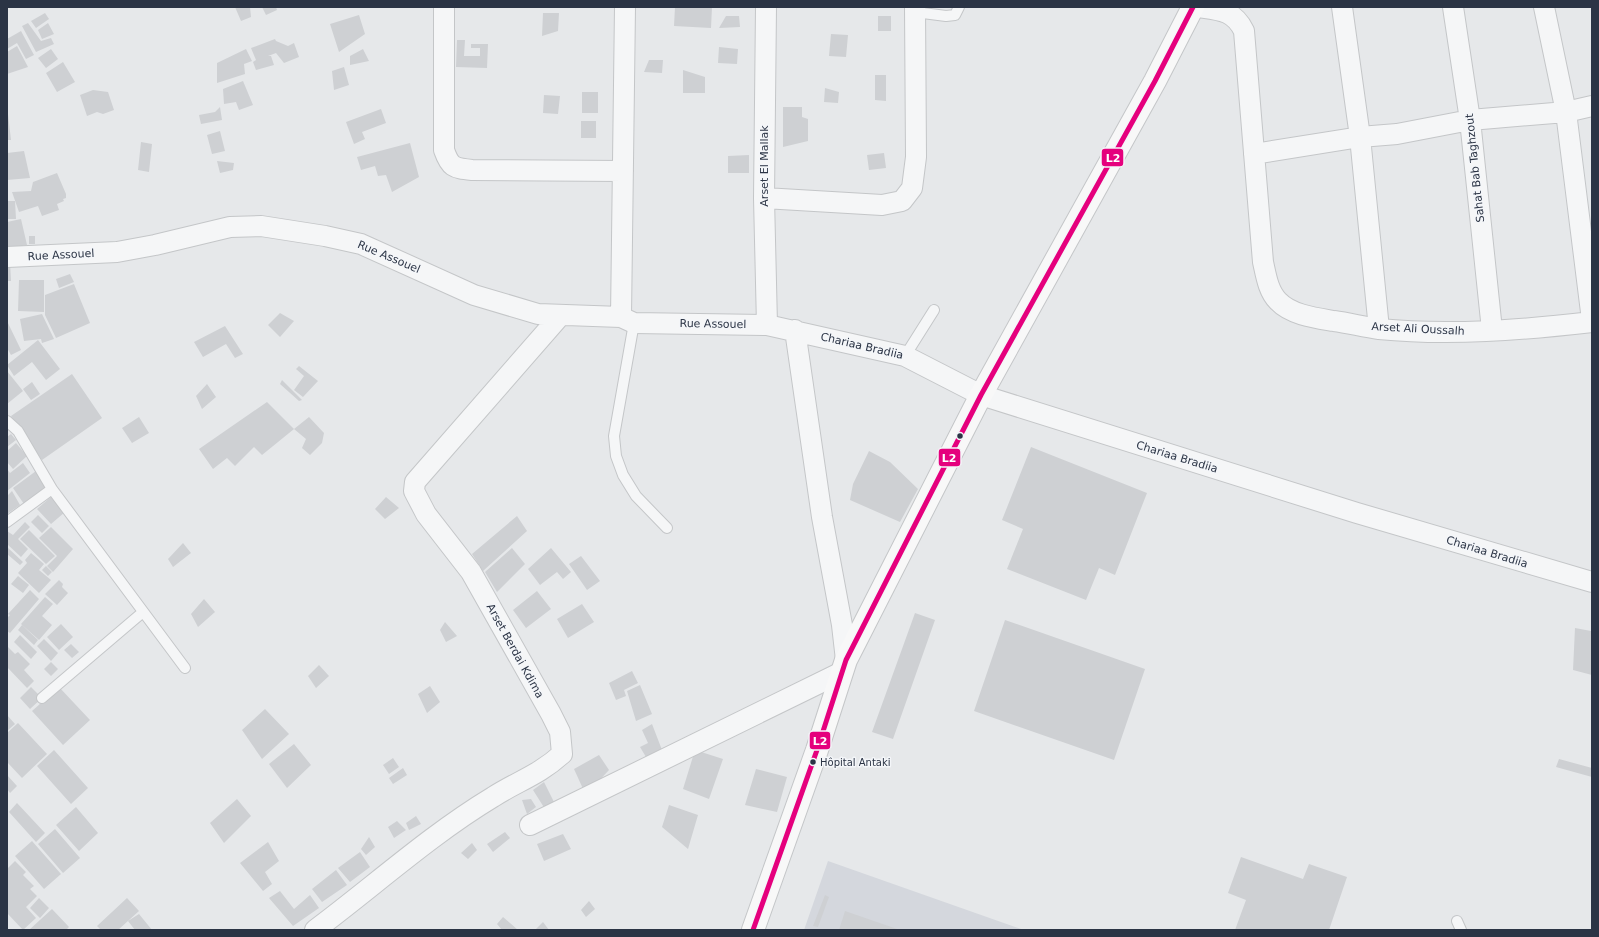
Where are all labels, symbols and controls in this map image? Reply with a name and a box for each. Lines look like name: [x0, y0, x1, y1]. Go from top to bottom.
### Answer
street label: Sahat Bab Taghzout: [1463, 112, 1487, 223]
street label: Arset El Mallak: [758, 125, 771, 207]
line badge: L2: [1101, 148, 1124, 167]
text: L2: [1106, 152, 1120, 165]
street label: Rue Assouel: [356, 238, 422, 276]
street label: Rue Assouel: [27, 247, 95, 263]
street label: Rue Assouel: [679, 317, 747, 331]
street label: Arset Ali Oussalh: [1371, 320, 1465, 338]
street label: Chariaa Bradiia: [819, 330, 905, 362]
unlabelled marker: [955, 431, 965, 441]
street label: Chariaa Bradiia: [1135, 438, 1219, 476]
line badge: L2: [938, 448, 961, 467]
text: L2: [942, 452, 956, 465]
street label: Chariaa Bradiia: [1445, 533, 1529, 571]
street label: Arset Berdai Kdima: [484, 602, 546, 700]
line badge: L2: [809, 731, 831, 750]
text: L2: [813, 735, 827, 748]
marker: Hôpital Antaki: [808, 757, 818, 767]
place label: Hôpital Antaki: [820, 757, 891, 768]

